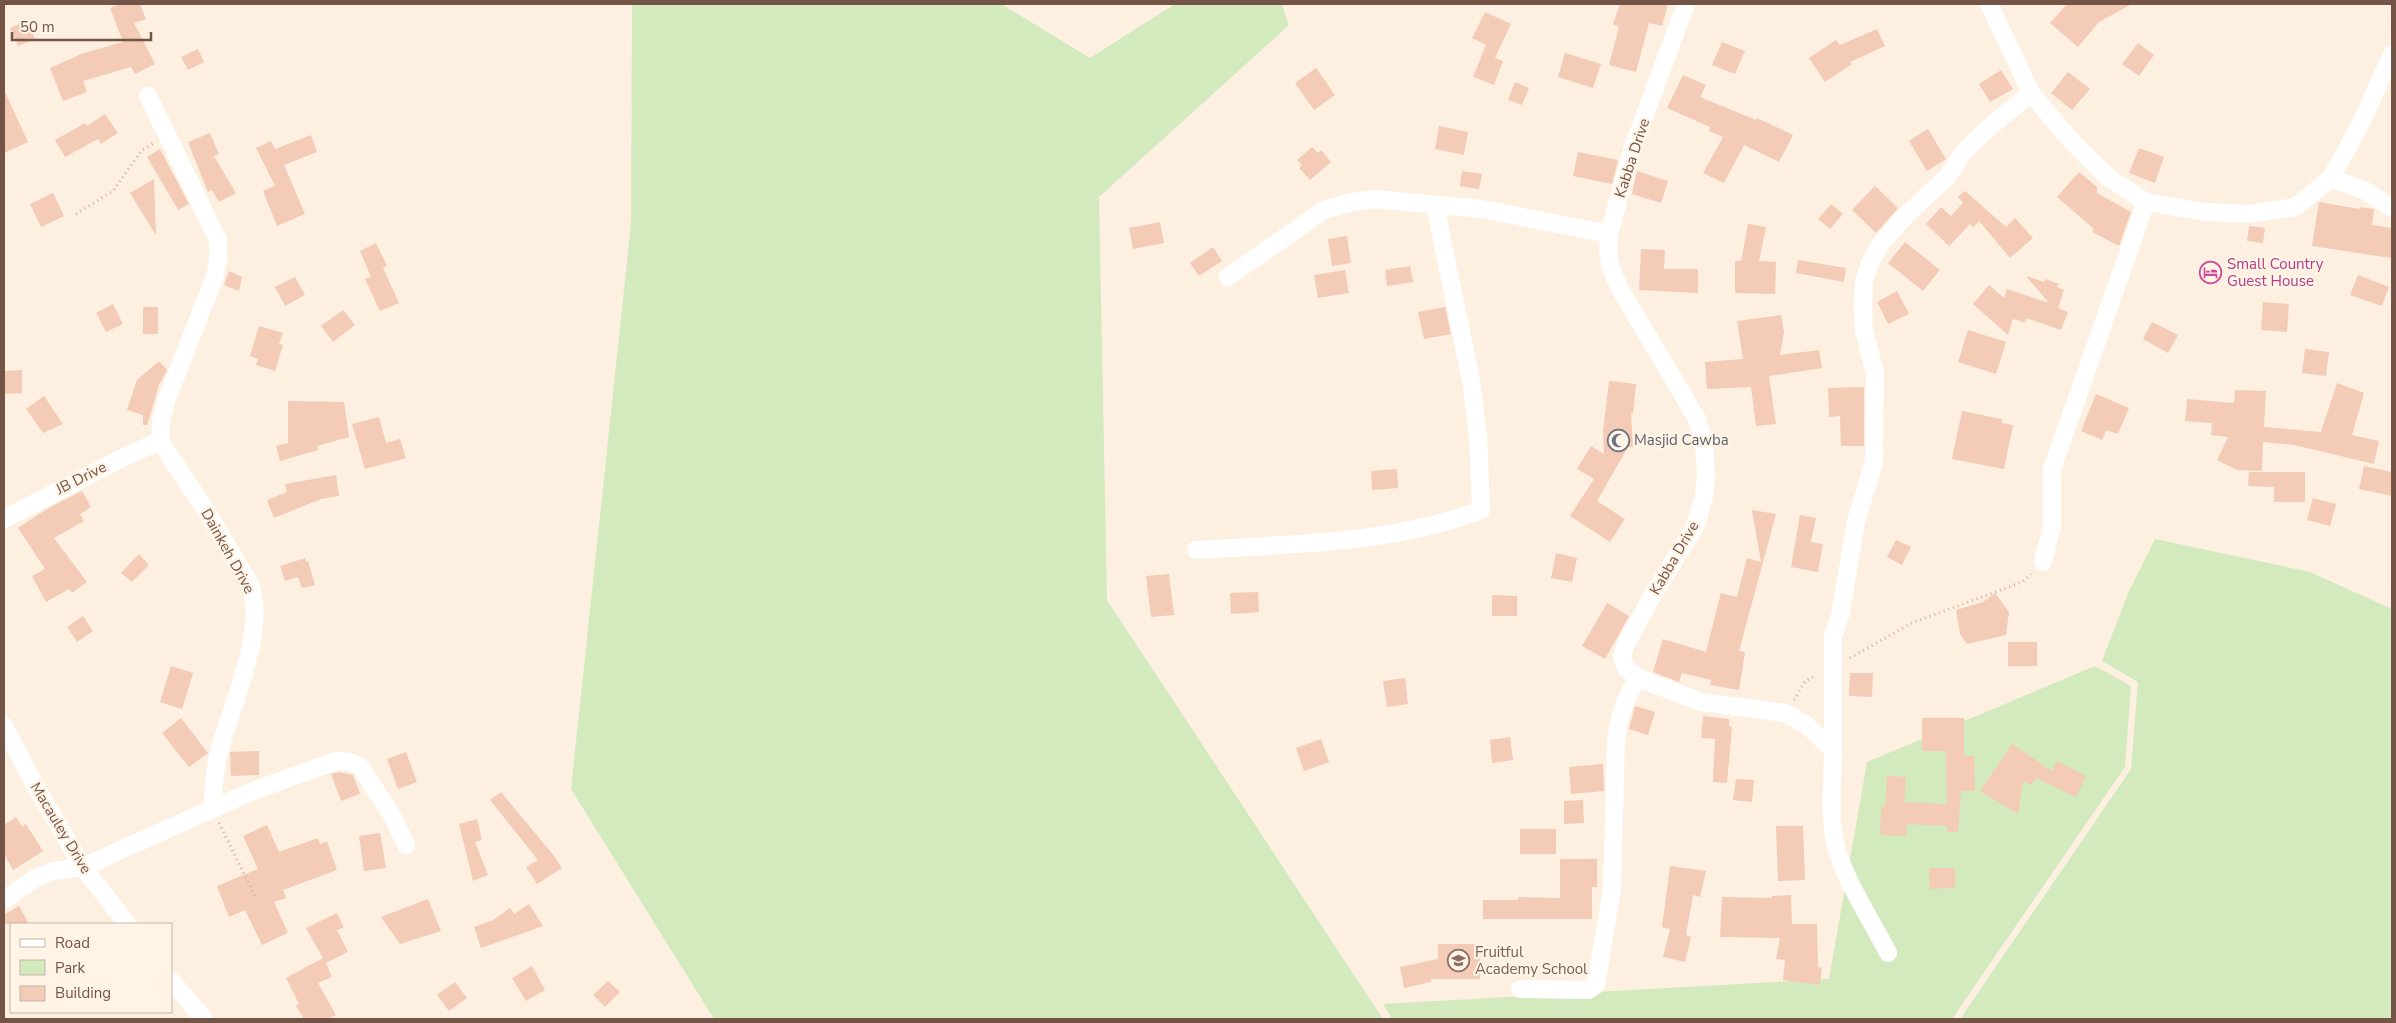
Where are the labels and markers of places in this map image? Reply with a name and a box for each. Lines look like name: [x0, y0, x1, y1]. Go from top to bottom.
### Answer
place label: Small Country Guest House: [2227, 254, 2324, 291]
hotel icon: Small Country Guest House: [2199, 261, 2223, 285]
mosque icon: Masjid Cawba: [1606, 428, 1630, 452]
place label: Masjid Cawba: [1634, 430, 1729, 450]
place label: Fruitful Academy School: [1475, 942, 1588, 979]
school or university icon: Fruitful Academy School: [1447, 949, 1471, 973]

